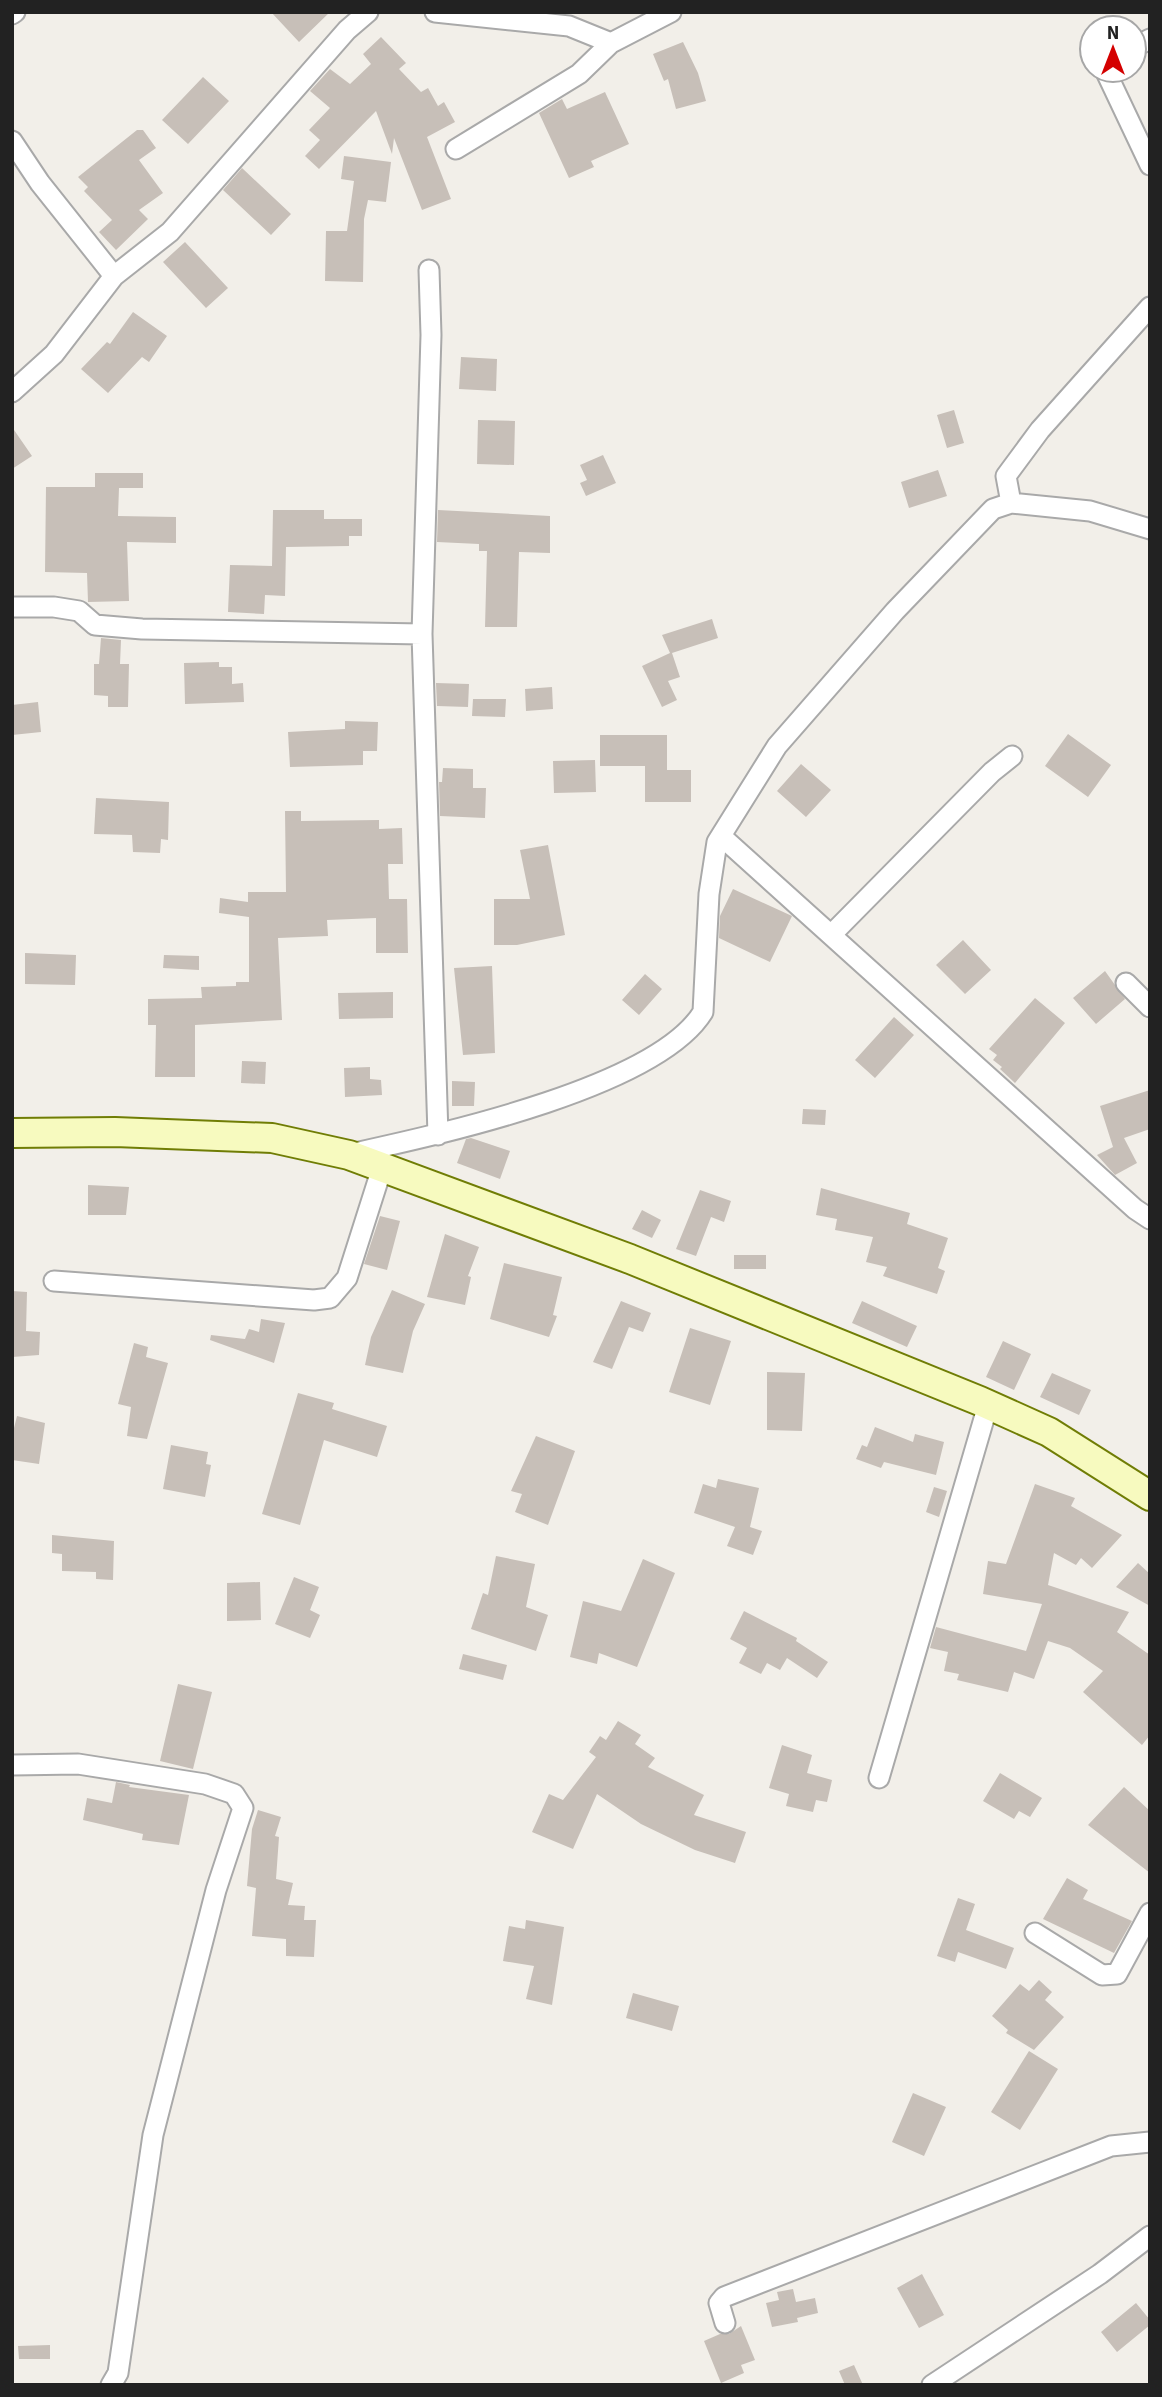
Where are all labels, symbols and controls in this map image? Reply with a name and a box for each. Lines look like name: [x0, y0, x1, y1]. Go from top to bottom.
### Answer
north arrow: [1078, 14, 1148, 84]
text: N: [1107, 20, 1119, 47]

